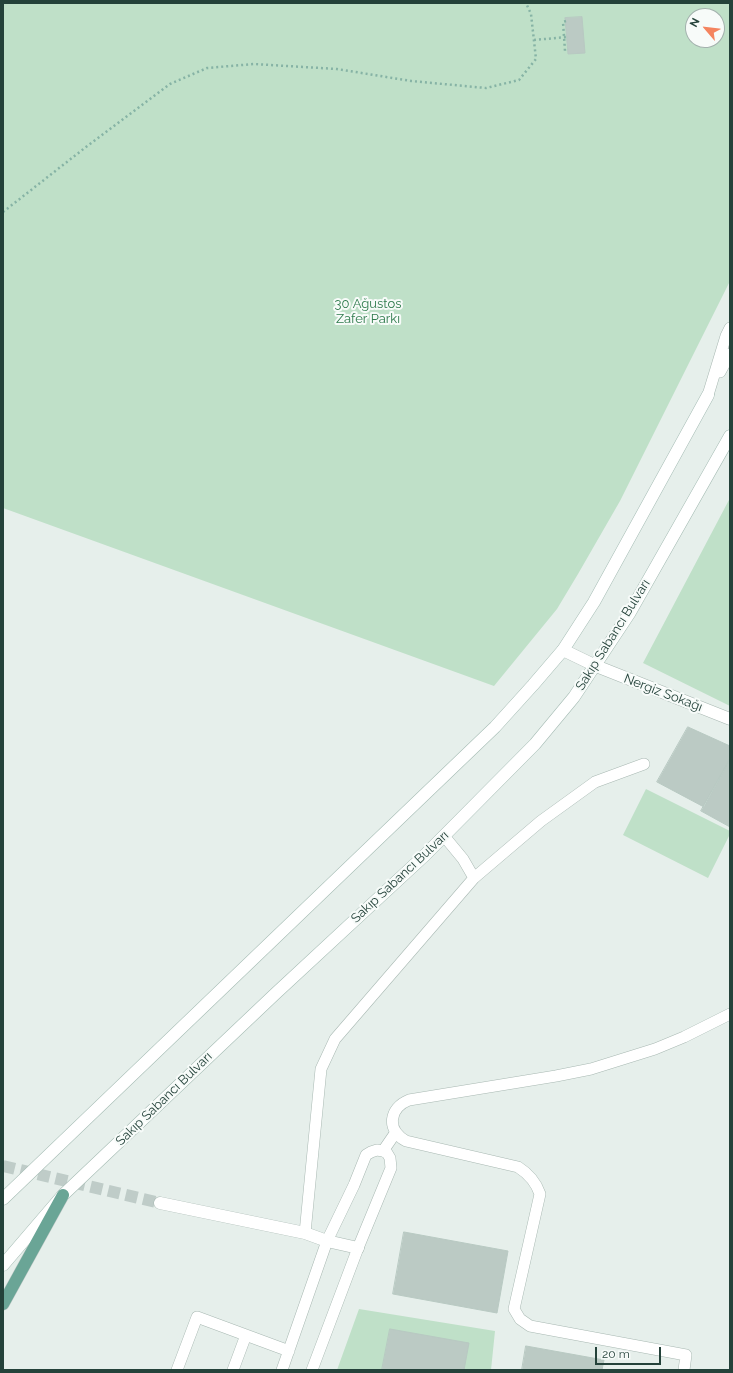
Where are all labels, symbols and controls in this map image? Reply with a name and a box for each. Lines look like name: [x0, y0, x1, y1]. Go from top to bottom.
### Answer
north arrow: [685, 8, 725, 48]
text: N: [687, 16, 703, 29]
park label: 30 Ağustos Zafer Parkı: [334, 296, 402, 327]
street label: Sakıp Sabancı Bulvarı: [572, 577, 654, 693]
street label: Nergiz Sokağı: [621, 671, 705, 715]
street label: Sakıp Sabancı Bulvarı: [348, 828, 452, 926]
street label: Sakıp Sabancı Bulvarı: [113, 1049, 215, 1149]
scale bar: [597, 1339, 663, 1365]
text: 20 m: [602, 1347, 630, 1361]

